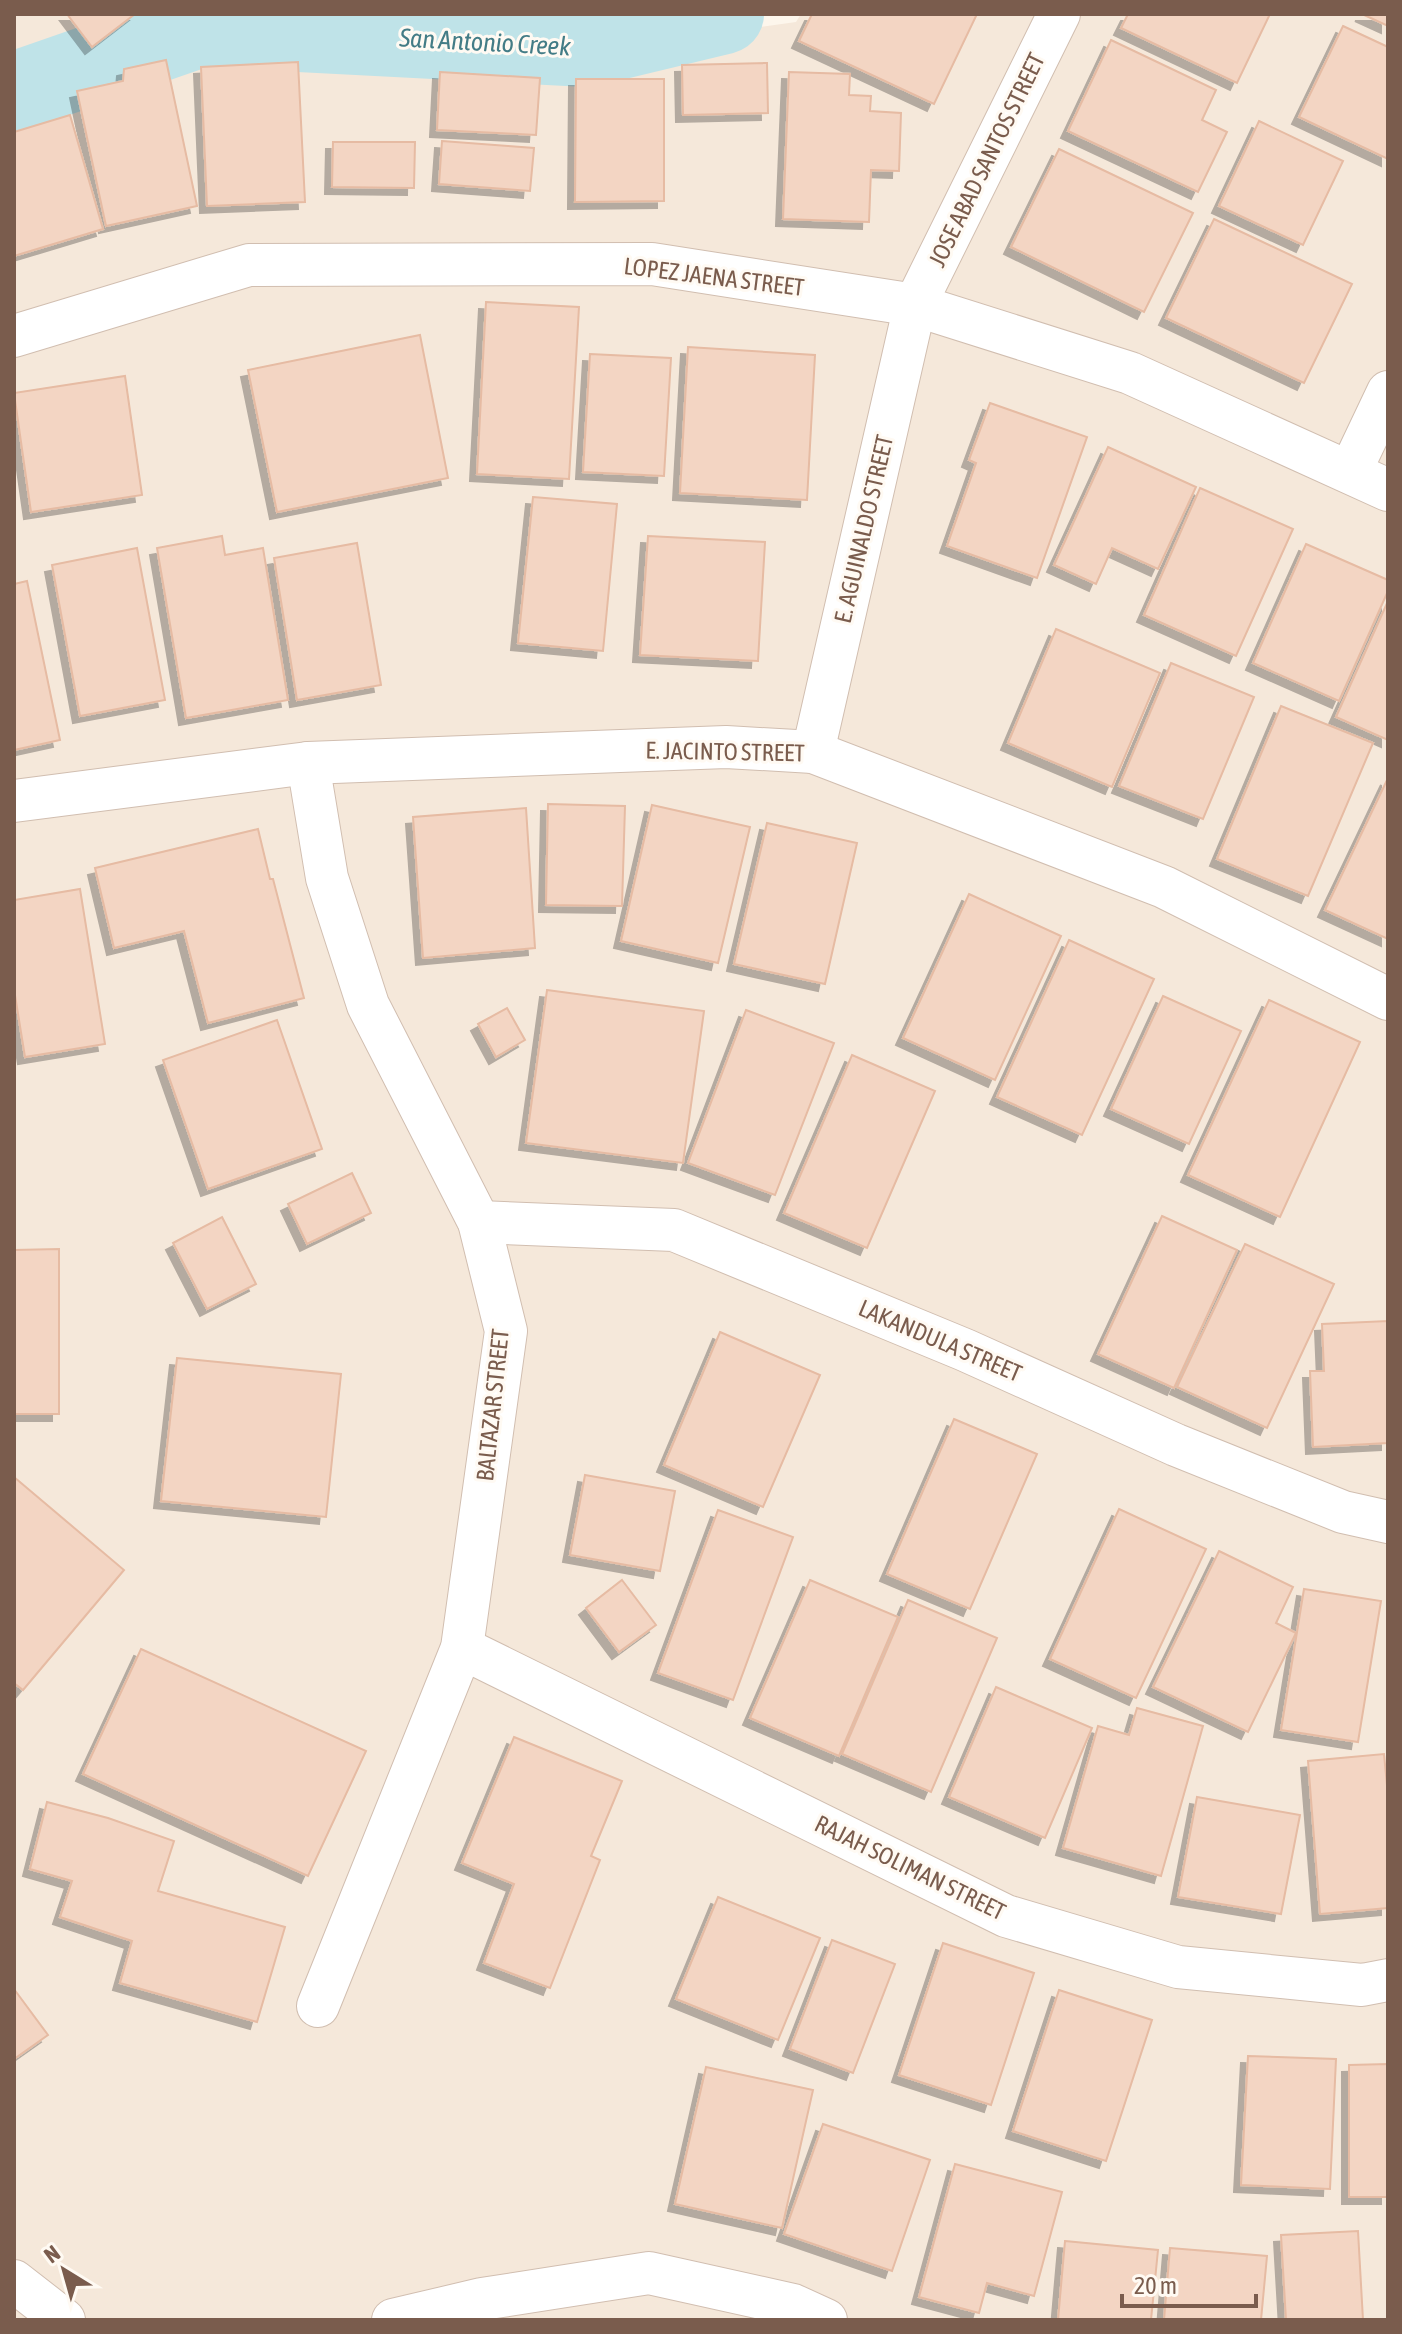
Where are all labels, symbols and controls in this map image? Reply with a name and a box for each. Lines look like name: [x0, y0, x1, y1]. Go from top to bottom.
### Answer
water label: San Antonio Creek: [398, 22, 572, 61]
street label: JOSE ABAD SANTOS STREET: [923, 48, 1050, 271]
street label: LOPEZ JAENA STREET: [622, 252, 806, 301]
street label: E. AGUINALDO STREET: [829, 432, 898, 626]
street label: E. JACINTO STREET: [645, 737, 805, 766]
street label: LAKANDULA STREET: [855, 1294, 1026, 1387]
street label: BALTAZAR STREET: [471, 1327, 514, 1482]
street label: RAJAH SOLIMAN STREET: [810, 1810, 1010, 1926]
north arrow: [24, 2230, 104, 2310]
text: N: [39, 2240, 65, 2268]
scale bar: [1122, 2258, 1256, 2308]
text: 20 m: [1134, 2272, 1177, 2299]

